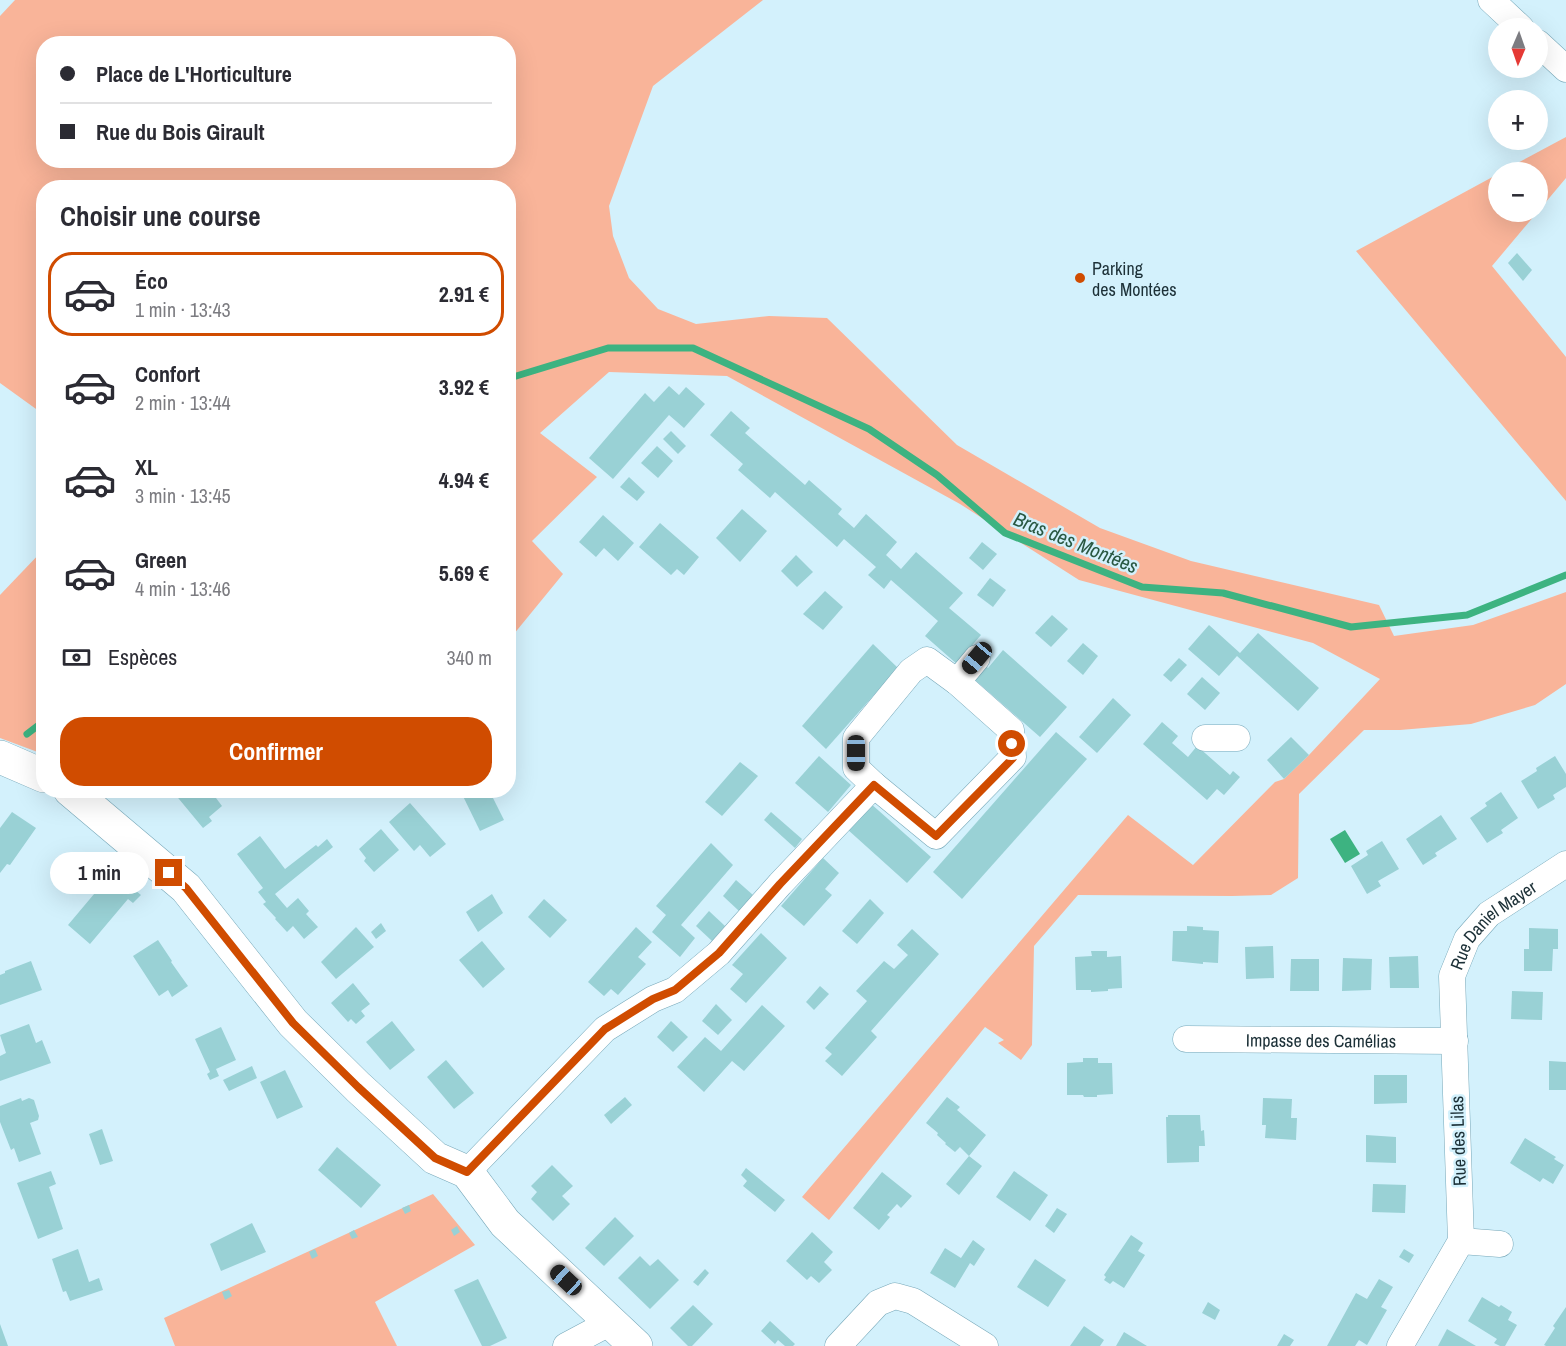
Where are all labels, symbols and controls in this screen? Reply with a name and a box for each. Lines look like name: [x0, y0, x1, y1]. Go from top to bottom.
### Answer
north arrow: [1488, 18, 1548, 78]
map controls: [1488, 18, 1548, 222]
text: Place de L'Horticulture: [96, 59, 292, 89]
button: +: [1488, 90, 1548, 150]
text: Rue du Bois Girault: [96, 117, 264, 147]
button: −: [1488, 162, 1548, 222]
text: Choisir une course: [60, 198, 261, 234]
place label: Parking des Montées: [1092, 256, 1177, 302]
text: Éco: [135, 266, 168, 296]
icon: car: [63, 267, 117, 321]
marker: Parking des Montées: [1073, 271, 1087, 285]
text: 2.91 €: [439, 279, 489, 309]
text: 1 min · 13:43: [135, 296, 231, 323]
text: Confort: [135, 359, 200, 389]
icon: car: [63, 360, 117, 414]
text: 3.92 €: [439, 372, 489, 402]
text: 2 min · 13:44: [135, 389, 231, 416]
text: XL: [135, 452, 158, 482]
icon: car: [63, 453, 117, 507]
text: 4.94 €: [439, 465, 489, 495]
text: 3 min · 13:45: [135, 482, 231, 509]
water label: Bras des Montées: [1010, 505, 1142, 579]
text: Green: [135, 545, 187, 575]
icon: car: [63, 546, 117, 600]
text: 5.69 €: [439, 558, 489, 588]
text: 4 min · 13:46: [135, 575, 231, 602]
car: [959, 638, 995, 678]
icon: cash: [60, 641, 93, 674]
text: Espèces: [108, 642, 177, 672]
text: 340 m: [446, 644, 492, 671]
button: Confirmer: [60, 717, 492, 786]
route start: [998, 730, 1025, 757]
car: [847, 735, 865, 771]
callout: 1 min: [49, 852, 148, 894]
text: 1 min: [78, 859, 121, 886]
route end: [155, 859, 182, 886]
street label: Rue Daniel Mayer: [1443, 874, 1541, 973]
street label: Impasse des Camélias: [1246, 1027, 1396, 1053]
street label: Rue des Lilas: [1444, 1095, 1472, 1187]
car: [547, 1261, 585, 1299]

